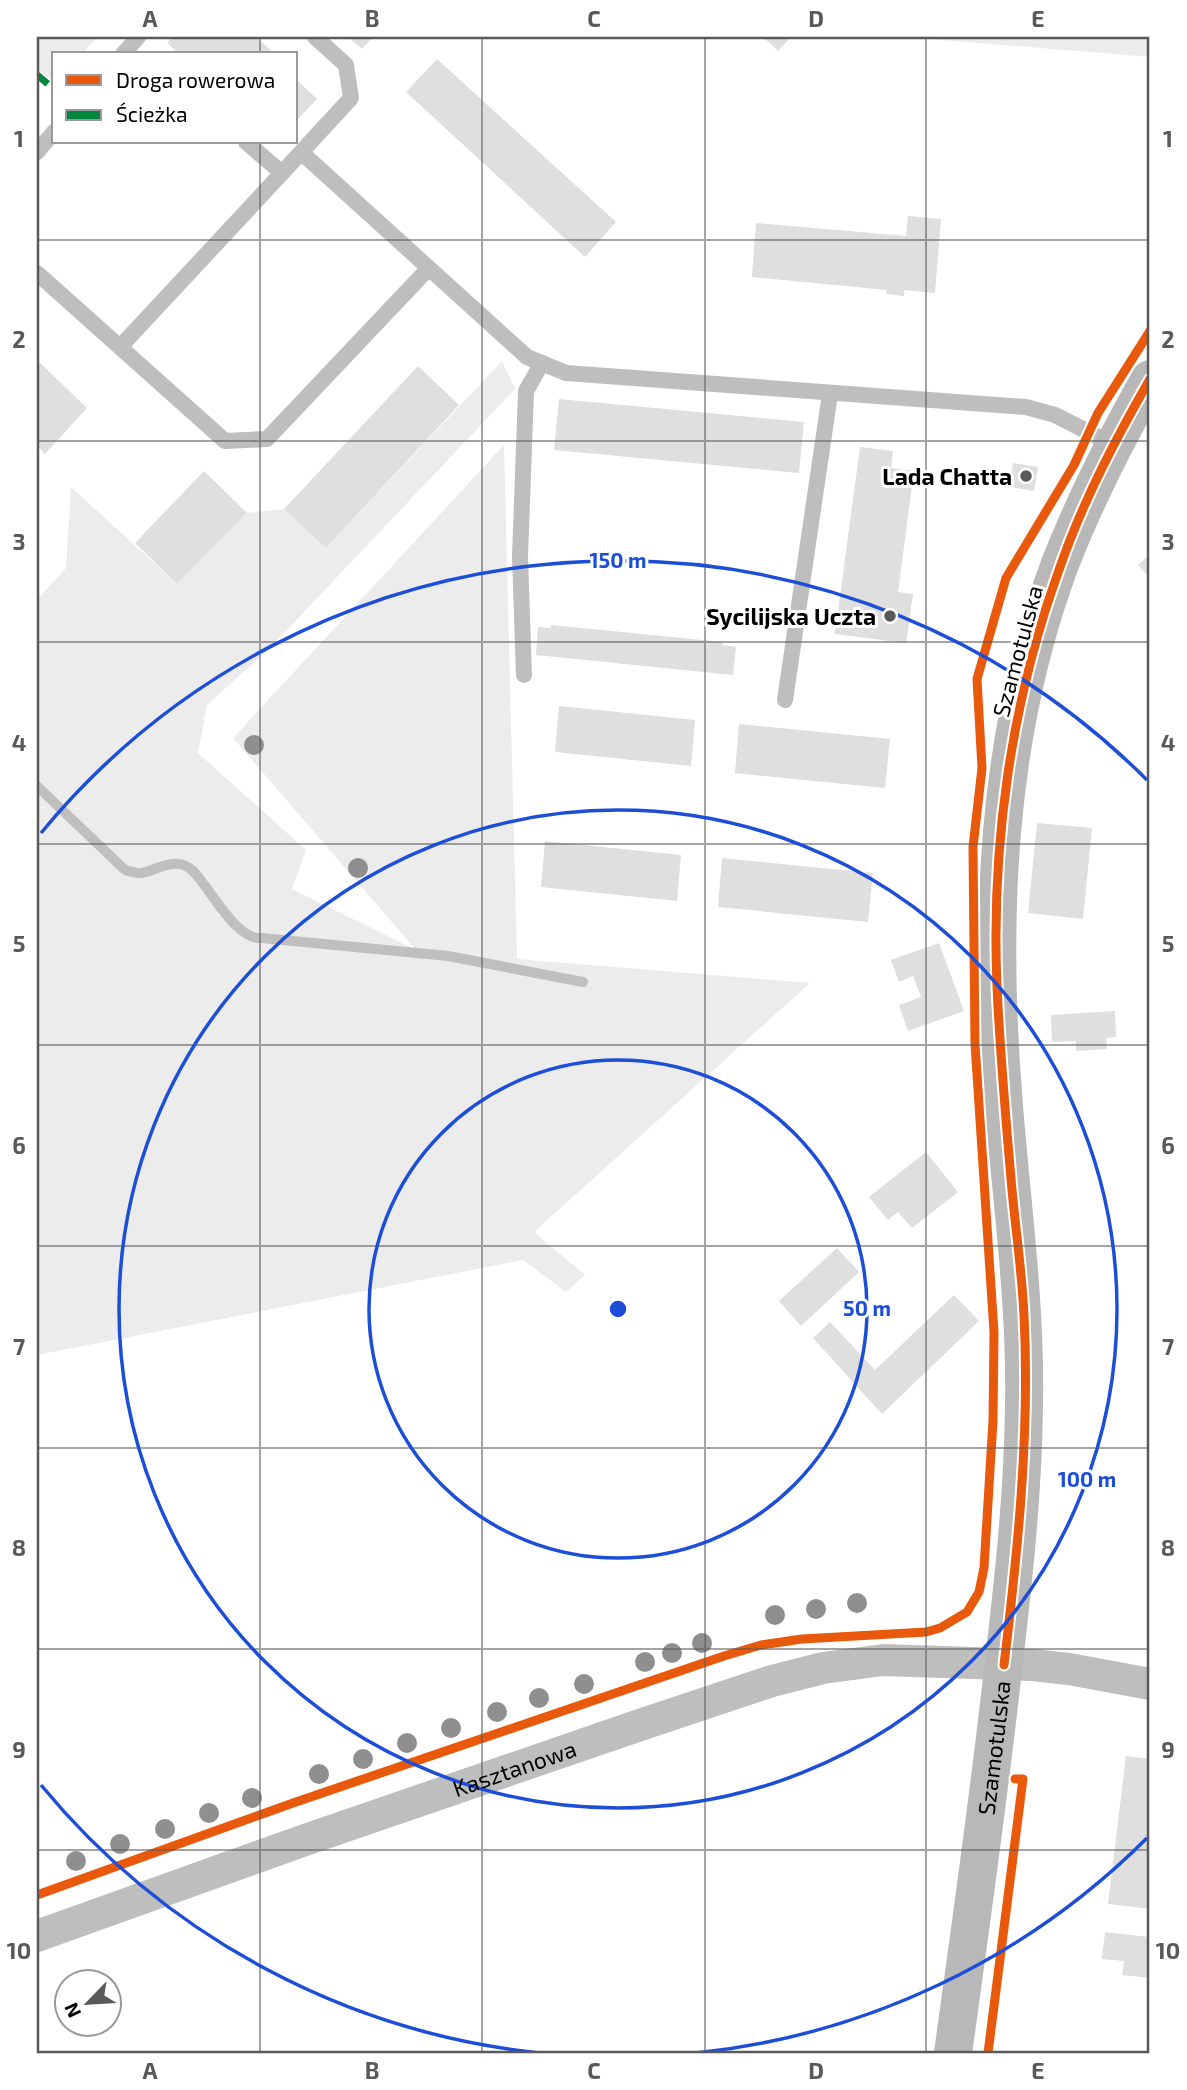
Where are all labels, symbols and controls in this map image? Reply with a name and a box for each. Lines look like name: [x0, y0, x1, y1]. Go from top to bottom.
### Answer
text: A: [142, 4, 158, 32]
text: B: [365, 4, 379, 32]
text: C: [587, 4, 601, 32]
text: D: [808, 4, 824, 32]
text: E: [1031, 4, 1045, 32]
legend: [52, 52, 298, 144]
text: Droga rowerowa: [116, 67, 275, 92]
text: Ścieżka: [116, 101, 187, 126]
text: 1: [14, 124, 24, 152]
text: 1: [1163, 124, 1173, 152]
text: 2: [12, 325, 26, 353]
text: 2: [1161, 325, 1175, 353]
place label: Lada Chatta: [882, 462, 1012, 490]
marker: Lada Chatta: [1018, 468, 1034, 484]
text: 3: [12, 527, 26, 555]
text: 3: [1161, 527, 1175, 555]
text: 150 m: [590, 547, 646, 572]
street label: Szamotulska: [986, 582, 1048, 720]
place label: Sycilijska Uczta: [706, 602, 876, 630]
marker: Sycilijska Uczta: [882, 608, 898, 624]
text: 4: [12, 728, 26, 756]
text: 4: [1161, 728, 1175, 756]
text: 5: [13, 929, 25, 957]
text: 5: [1162, 929, 1174, 957]
text: 6: [12, 1131, 26, 1159]
text: 6: [1161, 1131, 1175, 1159]
text: 50 m: [843, 1295, 891, 1320]
centre of rings: [606, 1297, 630, 1321]
text: 7: [13, 1332, 25, 1360]
text: 7: [1162, 1332, 1174, 1360]
text: 100 m: [1058, 1466, 1116, 1491]
text: 8: [12, 1533, 26, 1561]
text: 8: [1161, 1533, 1175, 1561]
street label: Szamotulska: [972, 1679, 1016, 1817]
street label: Kasztanowa: [449, 1734, 580, 1802]
text: 9: [12, 1735, 26, 1763]
text: 9: [1161, 1735, 1175, 1763]
text: 10: [7, 1936, 31, 1964]
text: 10: [1156, 1936, 1180, 1964]
north arrow: [52, 1968, 122, 2038]
text: N: [59, 1999, 85, 2021]
text: A: [142, 2056, 158, 2084]
text: B: [365, 2056, 379, 2084]
text: C: [587, 2056, 601, 2084]
text: D: [808, 2056, 824, 2084]
text: E: [1031, 2056, 1045, 2084]

